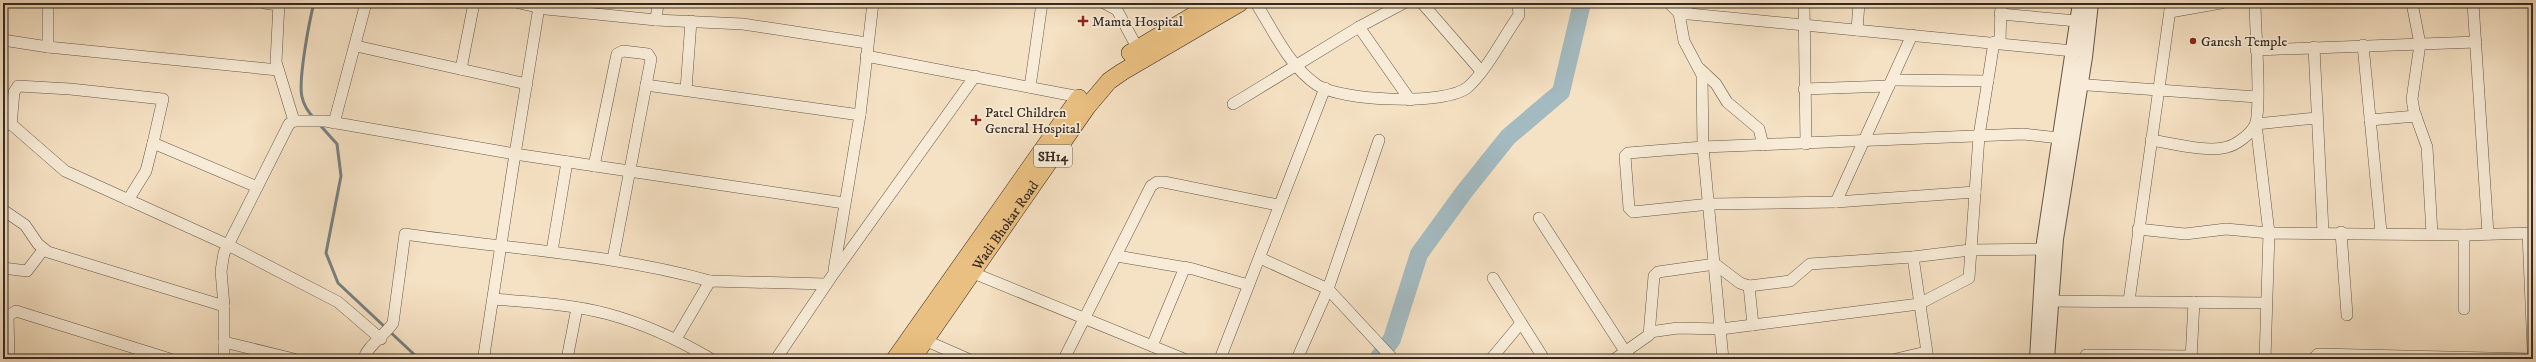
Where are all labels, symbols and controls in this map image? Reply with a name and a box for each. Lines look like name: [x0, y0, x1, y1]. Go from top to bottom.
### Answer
place label: Mamta Hospital: [1092, 13, 1184, 31]
marker: Mamta Hospital: [1077, 15, 1089, 27]
place label: Ganesh Temple: [2201, 33, 2287, 51]
marker: Ganesh Temple: [2188, 36, 2198, 46]
place label: Patel Children General Hospital: [985, 104, 1081, 138]
marker: Patel Children General Hospital: [970, 114, 982, 126]
road number: SH14: [1034, 145, 1072, 167]
street label: Wadi Bhokar Road: [968, 178, 1043, 275]

